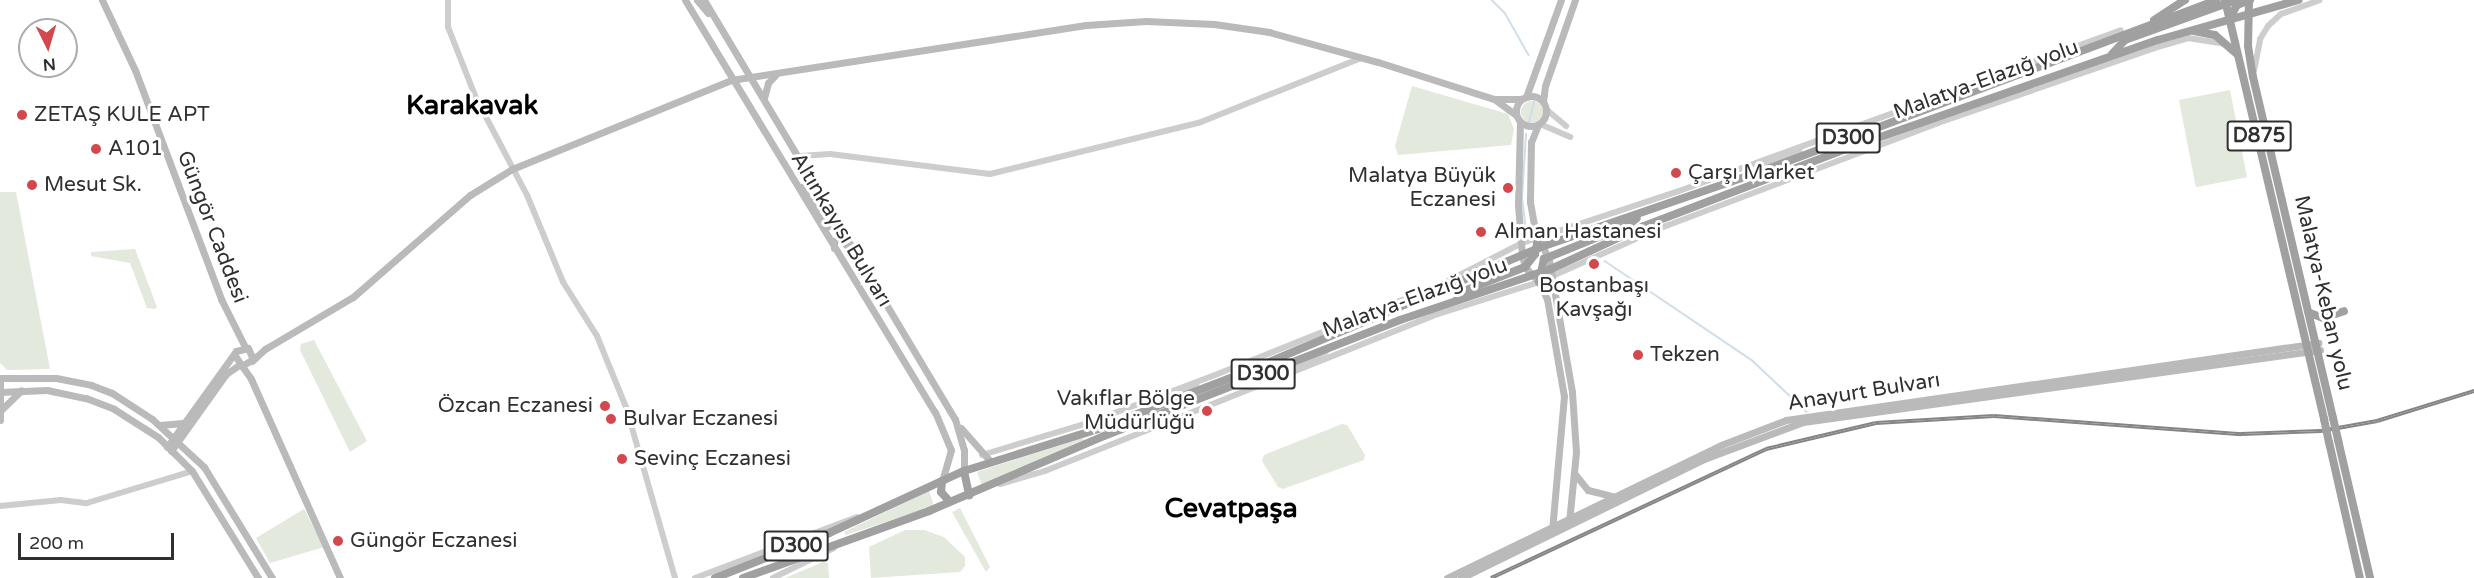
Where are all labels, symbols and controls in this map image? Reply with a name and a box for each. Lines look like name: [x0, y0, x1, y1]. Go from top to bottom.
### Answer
north arrow: [18, 18, 78, 78]
street label: Malatya-Elazığ yolu: [1890, 35, 2082, 125]
text: N: [42, 53, 57, 74]
district label: Karakavak: [406, 90, 538, 122]
place label: ZETAŞ KULE APT: [34, 102, 210, 128]
marker: ZETAŞ KULE APT: [15, 108, 29, 122]
road number: D875: [2226, 119, 2292, 153]
road number: D300: [1815, 121, 1881, 155]
place label: A101: [108, 136, 163, 162]
marker: A101: [89, 142, 103, 156]
street label: Güngör Caddesi: [171, 147, 253, 307]
street label: Altınkayısı Bulvarı: [785, 148, 897, 312]
place label: Çarşı Market: [1688, 160, 1815, 186]
place label: Malatya Büyük Eczanesi: [1348, 163, 1496, 213]
marker: Çarşı Market: [1669, 166, 1683, 180]
place label: Mesut Sk.: [44, 172, 142, 198]
marker: Mesut Sk.: [25, 178, 39, 192]
marker: Malatya Büyük Eczanesi: [1501, 181, 1515, 195]
street label: Malatya-Keban yolu: [2288, 193, 2358, 393]
place label: Alman Hastanesi: [1494, 219, 1662, 245]
marker: Alman Hastanesi: [1472, 223, 1490, 241]
street label: Malatya-Elazığ yolu: [1319, 253, 1511, 343]
marker: Bostanbaşı Kavşağı: [1587, 257, 1601, 271]
place label: Bostanbaşı Kavşağı: [1539, 273, 1649, 323]
place label: Tekzen: [1650, 342, 1720, 368]
marker: Tekzen: [1631, 348, 1645, 362]
road number: D300: [1230, 357, 1296, 391]
street label: Anayurt Bulvarı: [1786, 368, 1942, 416]
place label: Vakıflar Bölge Müdürlüğü: [1057, 386, 1195, 436]
place label: Özcan Eczanesi: [438, 393, 593, 419]
marker: Özcan Eczanesi: [598, 399, 612, 413]
marker: Vakıflar Bölge Müdürlüğü: [1200, 404, 1214, 418]
place label: Bulvar Eczanesi: [623, 406, 778, 432]
marker: Bulvar Eczanesi: [604, 412, 618, 426]
place label: Sevinç Eczanesi: [634, 446, 791, 472]
marker: Sevinç Eczanesi: [615, 452, 629, 466]
district label: Cevatpaşa: [1164, 493, 1298, 525]
scale bar: [21, 521, 177, 559]
place label: Güngör Eczanesi: [350, 528, 518, 554]
road number: D300: [763, 529, 829, 563]
text: 200 m: [29, 532, 84, 554]
marker: Güngör Eczanesi: [331, 534, 345, 548]

